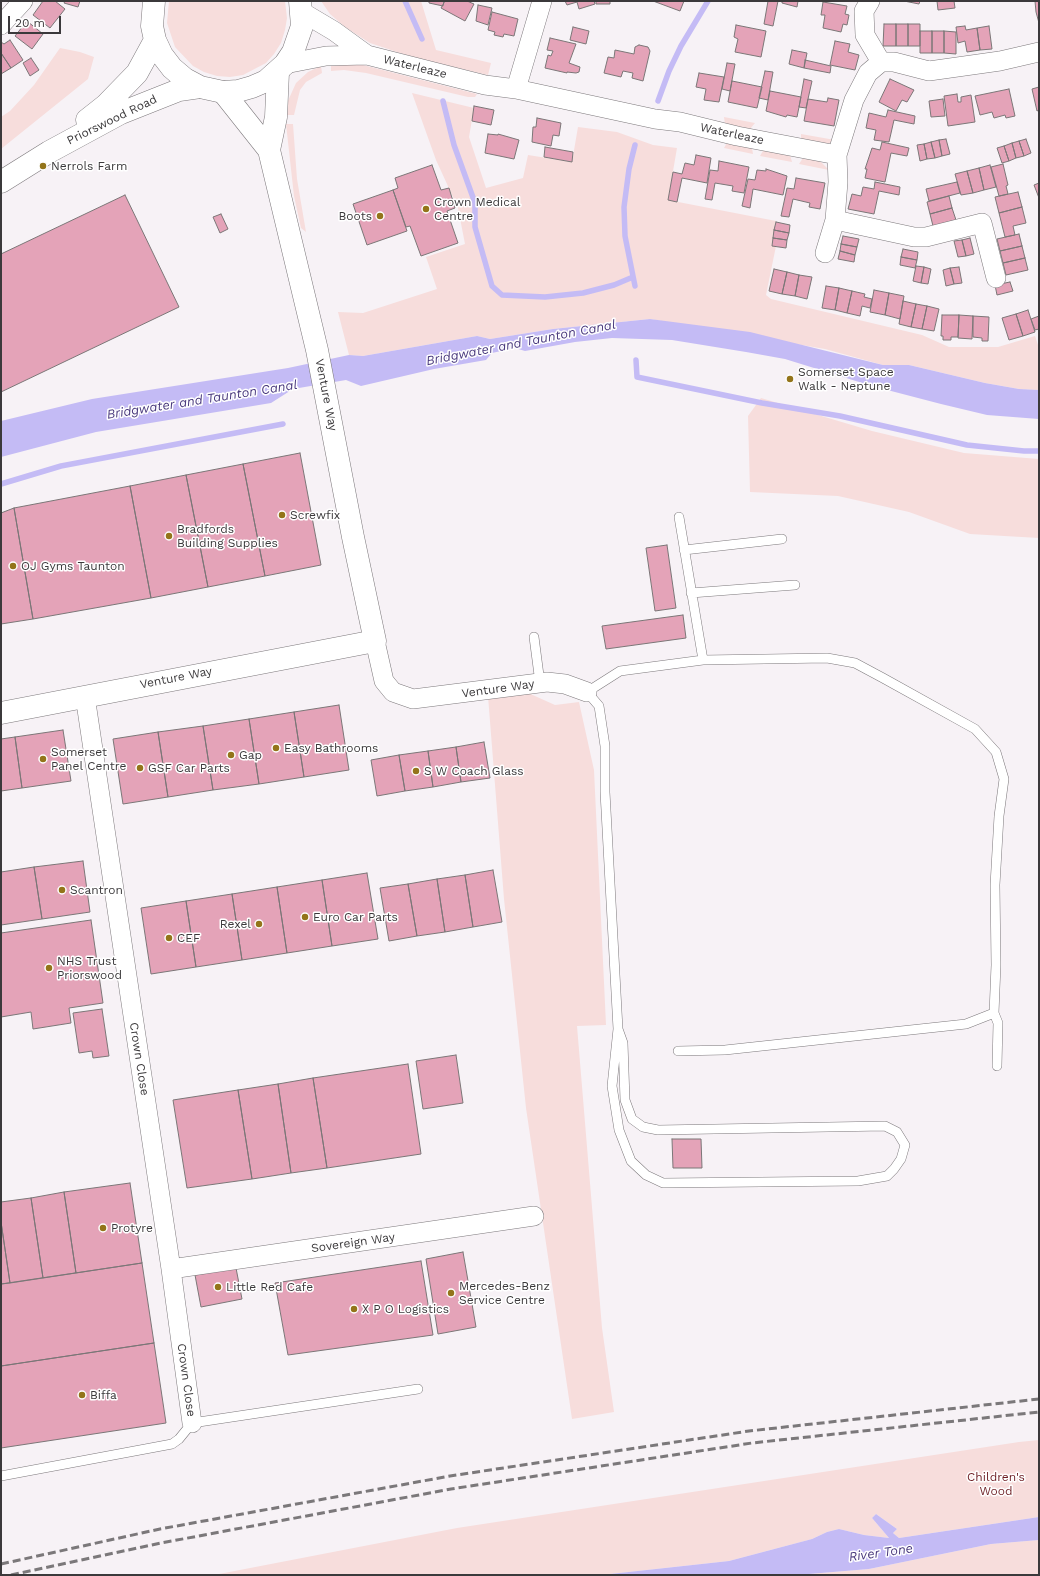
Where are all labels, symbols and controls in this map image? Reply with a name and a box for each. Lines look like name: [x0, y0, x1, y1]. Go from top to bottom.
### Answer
scale bar: [10, 8, 63, 34]
text: 20 m: [15, 16, 45, 30]
street label: Waterleaze: [382, 52, 448, 82]
street label: Priorswood Road: [65, 92, 159, 148]
street label: Waterleaze: [699, 120, 765, 148]
place label: Nerrols Farm: [51, 159, 127, 173]
marker: Nerrols Farm: [38, 161, 48, 171]
place label: Crown Medical Centre: [434, 195, 520, 223]
marker: Crown Medical Centre: [421, 204, 431, 214]
place label: Boots: [339, 209, 372, 223]
marker: Boots: [375, 211, 385, 221]
water label: Bridgwater and Taunton Canal: [425, 317, 617, 369]
street label: Venture Way: [312, 358, 340, 432]
place label: Somerset Space Walk - Neptune: [798, 365, 894, 393]
marker: Somerset Space Walk - Neptune: [785, 374, 795, 384]
water label: Bridgwater and Taunton Canal: [106, 377, 298, 423]
place label: Screwfix: [290, 508, 340, 522]
marker: Screwfix: [277, 510, 287, 520]
place label: Bradfords Building Supplies: [177, 522, 278, 550]
marker: Bradfords Building Supplies: [164, 531, 174, 541]
place label: OJ Gyms Taunton: [21, 559, 125, 573]
marker: OJ Gyms Taunton: [8, 561, 18, 571]
street label: Venture Way: [139, 664, 213, 692]
street label: Venture Way: [461, 677, 535, 701]
place label: Easy Bathrooms: [284, 741, 378, 755]
marker: Easy Bathrooms: [271, 743, 281, 753]
place label: Somerset Panel Centre: [51, 745, 126, 773]
place label: Gap: [239, 748, 262, 762]
marker: Gap: [226, 750, 236, 760]
marker: Somerset Panel Centre: [38, 754, 48, 764]
place label: GSF Car Parts: [148, 761, 230, 775]
marker: GSF Car Parts: [135, 763, 145, 773]
place label: S W Coach Glass: [424, 764, 524, 778]
marker: S W Coach Glass: [411, 766, 421, 776]
place label: Scantron: [70, 883, 123, 897]
marker: Scantron: [57, 885, 67, 895]
place label: Euro Car Parts: [313, 910, 398, 924]
marker: Euro Car Parts: [300, 912, 310, 922]
place label: Rexel: [220, 917, 251, 931]
marker: Rexel: [254, 919, 264, 929]
place label: CEF: [177, 931, 200, 945]
marker: CEF: [164, 933, 174, 943]
place label: NHS Trust Priorswood: [57, 954, 122, 982]
marker: NHS Trust Priorswood: [44, 963, 54, 973]
street label: Crown Close: [126, 1021, 152, 1097]
place label: Protyre: [111, 1221, 153, 1235]
marker: Protyre: [98, 1223, 108, 1233]
street label: Sovereign Way: [310, 1230, 396, 1256]
place label: Mercedes-Benz Service Centre: [459, 1279, 550, 1307]
place label: Little Red Cafe: [226, 1280, 313, 1294]
marker: Little Red Cafe: [213, 1282, 223, 1292]
marker: Mercedes-Benz Service Centre: [446, 1288, 456, 1298]
place label: X P O Logistics: [362, 1302, 449, 1316]
marker: X P O Logistics: [349, 1304, 359, 1314]
street label: Crown Close: [174, 1342, 198, 1418]
place label: Biffa: [90, 1388, 117, 1402]
marker: Biffa: [77, 1390, 87, 1400]
park label: Children's Wood: [967, 1470, 1025, 1498]
water label: River Tone: [848, 1541, 914, 1565]

